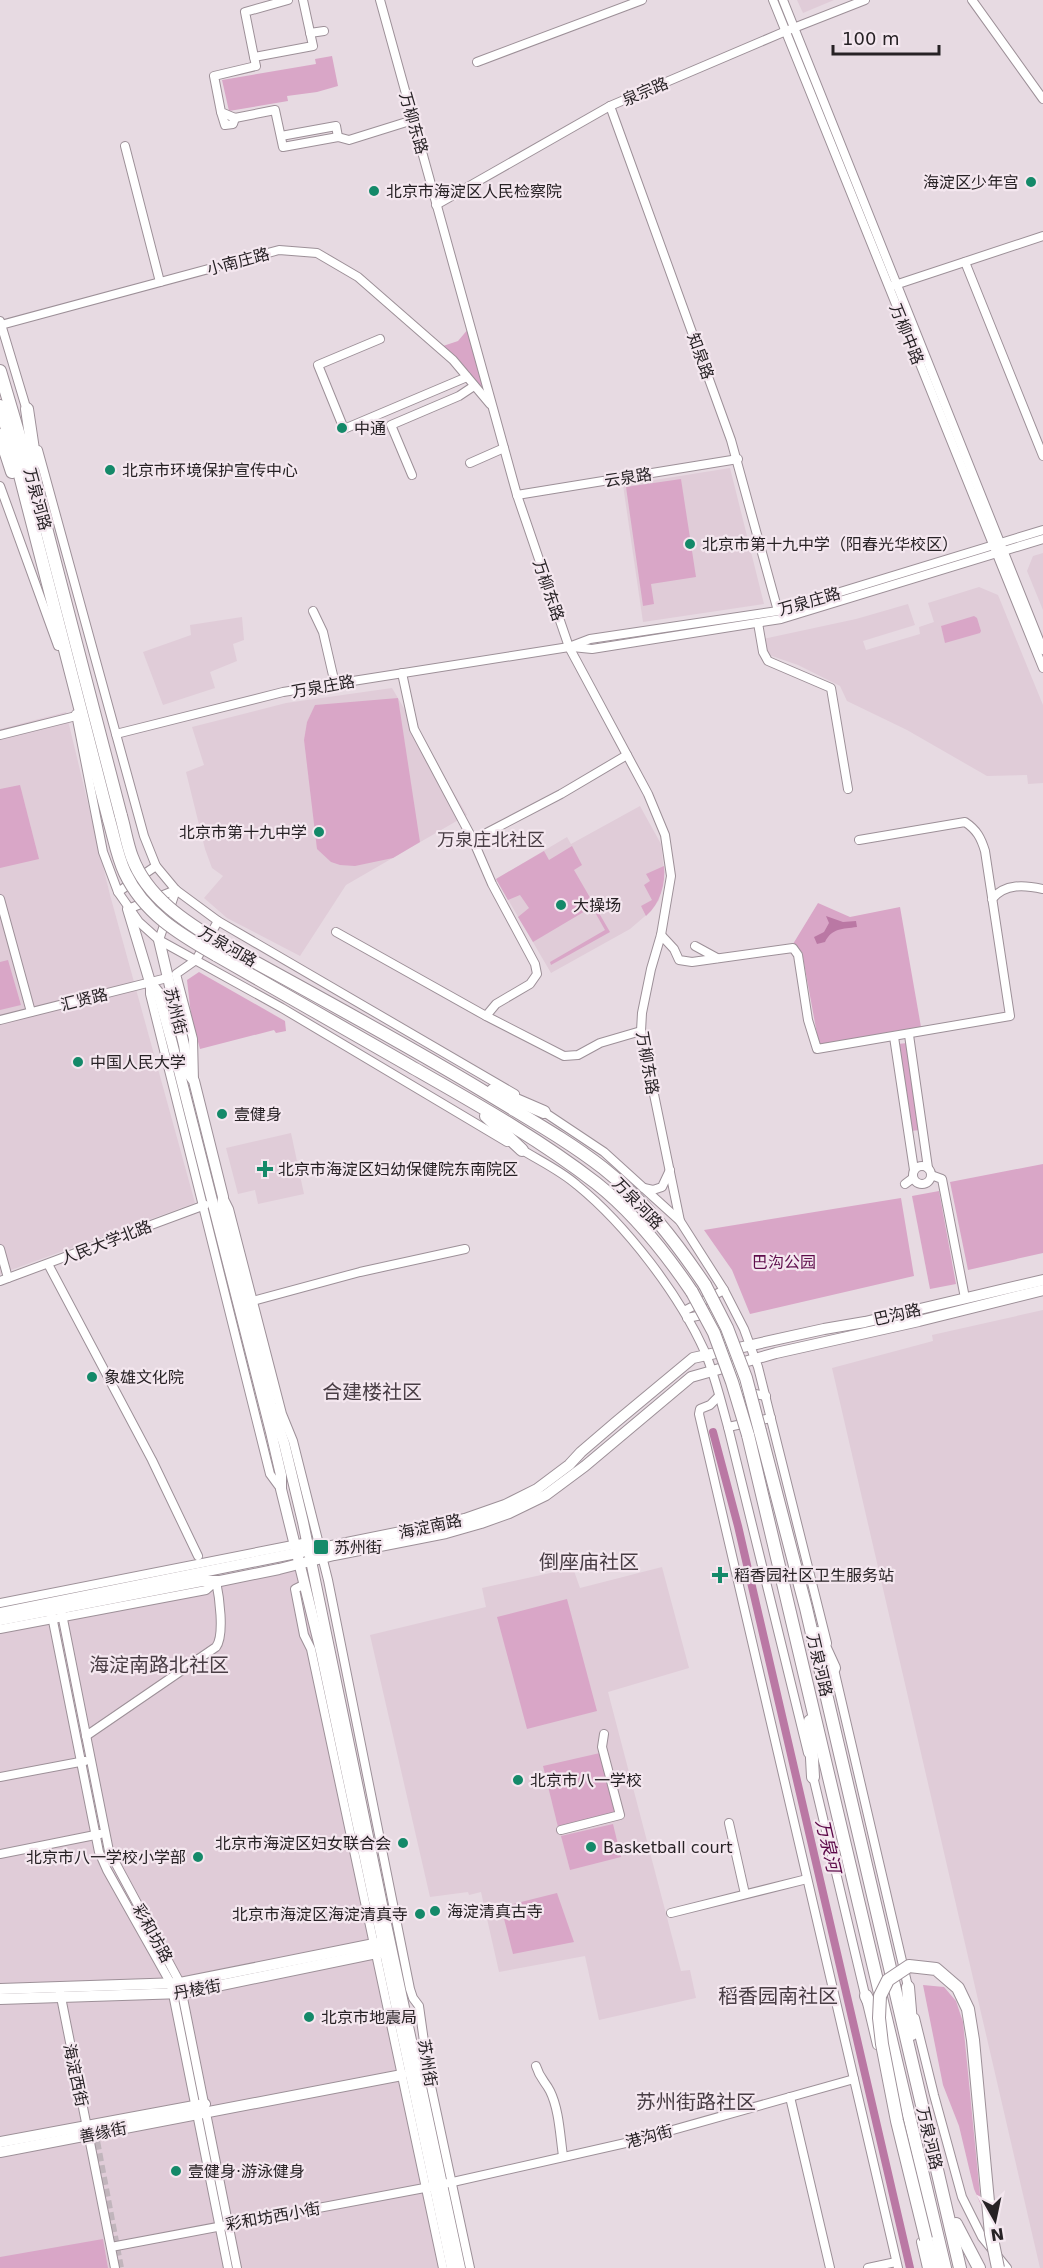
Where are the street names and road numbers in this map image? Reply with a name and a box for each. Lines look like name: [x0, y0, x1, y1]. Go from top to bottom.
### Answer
street label: 泉宗路: [619, 73, 671, 110]
street label: 万柳东路: [396, 90, 431, 157]
street label: 小南庄路: [205, 244, 272, 279]
street label: 万柳中路: [886, 301, 927, 367]
street label: 知泉路: [683, 330, 718, 382]
street label: 云泉路: [603, 464, 653, 491]
street label: 万泉河路: [20, 466, 55, 533]
street label: 万柳东路: [529, 557, 568, 624]
street label: 万泉庄路: [776, 584, 843, 619]
street label: 万泉庄路: [290, 672, 356, 701]
street label: 万泉河路: [195, 922, 260, 971]
street label: 汇贤路: [59, 984, 110, 1015]
street label: 苏州街: [160, 986, 191, 1037]
street label: 万柳东路: [633, 1030, 662, 1096]
street label: 万泉河路: [609, 1174, 667, 1233]
street label: 人民大学北路: [58, 1216, 154, 1269]
street label: 巴沟路: [872, 1300, 923, 1329]
street label: 海淀南路: [397, 1511, 463, 1542]
street label: 万泉河路: [803, 1632, 836, 1698]
street label: 彩和坊路: [129, 1901, 176, 1966]
street label: 丹棱街: [172, 1976, 222, 2003]
street label: 苏州街: [414, 2038, 441, 2088]
street label: 海淀西街: [60, 2042, 91, 2108]
street label: 万泉河路: [913, 2105, 946, 2171]
street label: 善缘街: [78, 2119, 128, 2146]
street label: 港沟街: [623, 2121, 675, 2152]
street label: 彩和坊西小街: [224, 2199, 322, 2234]

